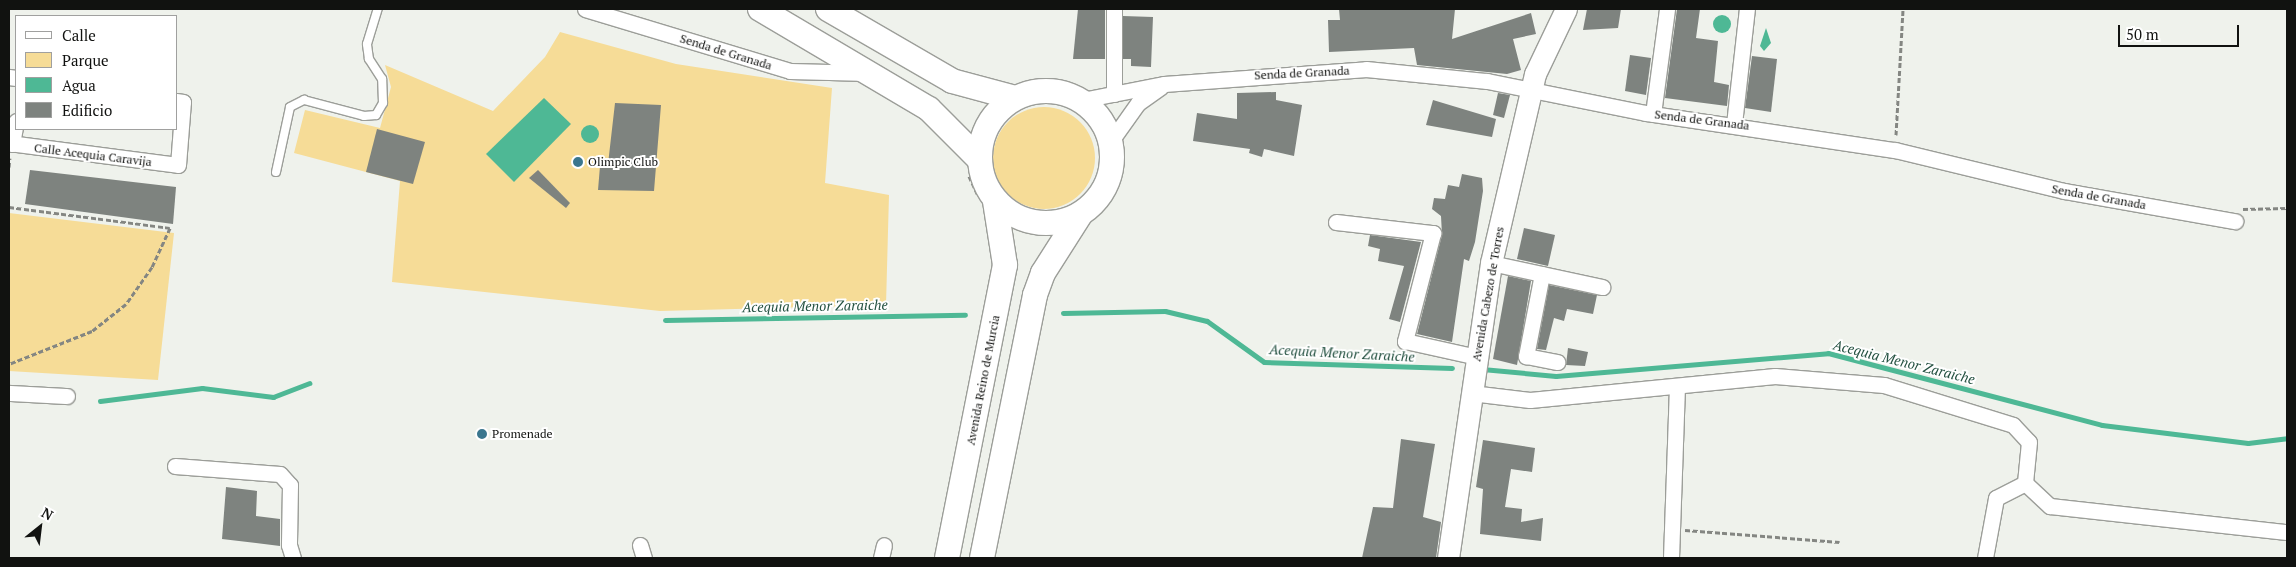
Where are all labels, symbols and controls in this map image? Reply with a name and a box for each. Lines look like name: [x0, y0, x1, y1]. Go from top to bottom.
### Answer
legend: [15, 15, 178, 130]
scale bar: [2121, 15, 2242, 47]
text: 50 m: [2126, 24, 2159, 44]
text: Calle: [62, 25, 96, 45]
street label: Senda de Granada: [678, 31, 774, 73]
text: Parque: [62, 50, 109, 70]
street label: Senda de Granada: [1254, 63, 1350, 83]
text: Agua: [62, 75, 96, 95]
text: Edificio: [62, 100, 112, 120]
street label: Senda de Granada: [1654, 107, 1750, 133]
street label: Calle Acequia Caravija: [33, 141, 153, 169]
place label: Olimpic Club: [588, 155, 658, 169]
marker: Olimpic Club: [572, 156, 584, 168]
street label: Senda de Granada: [2051, 182, 2147, 212]
street label: Avenida Cabezo de Torres: [1469, 226, 1507, 362]
water label: Acequia Menor Zaraiche: [742, 296, 888, 316]
street label: Avenida Reino de Murcia: [963, 314, 1003, 446]
water label: Acequia Menor Zaraiche: [1831, 336, 1977, 388]
water label: Acequia Menor Zaraiche: [1269, 341, 1415, 365]
place label: Promenade: [492, 427, 553, 441]
marker: Promenade: [476, 428, 488, 440]
north arrow: [15, 502, 65, 552]
text: N: [38, 503, 57, 524]

